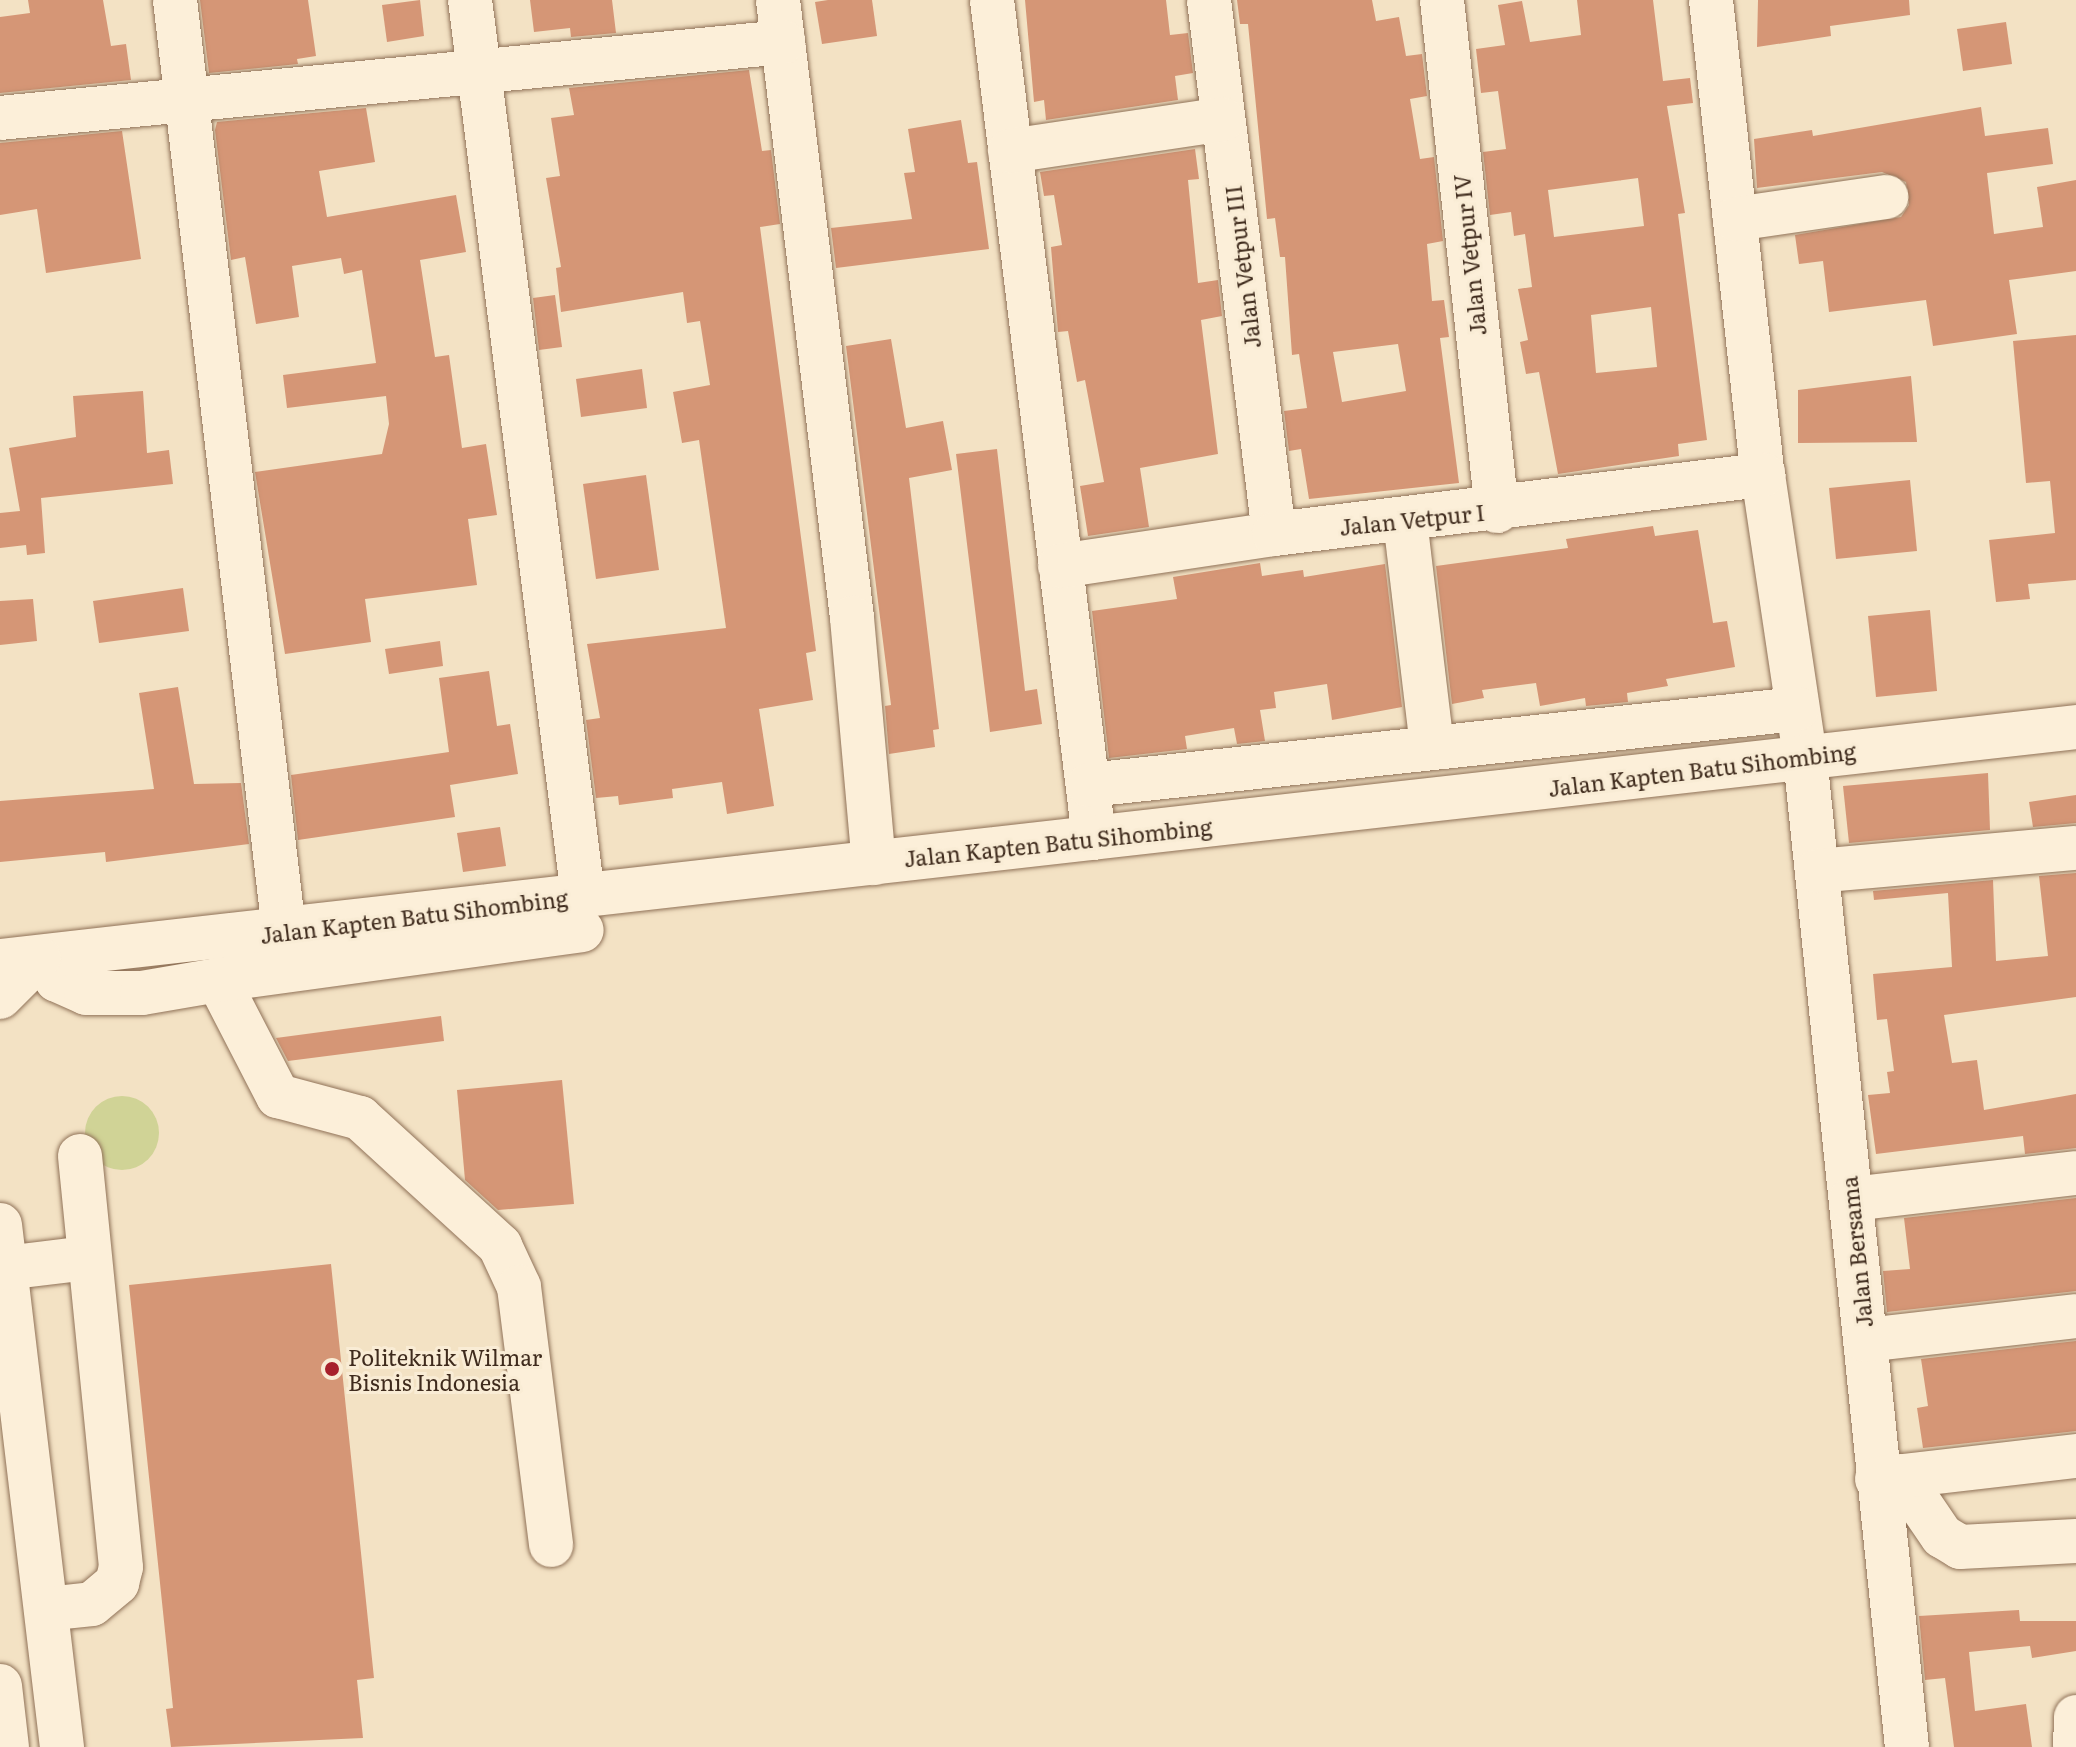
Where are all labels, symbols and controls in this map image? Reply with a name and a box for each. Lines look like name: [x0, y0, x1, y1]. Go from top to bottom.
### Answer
street label: Jalan Vetpur IV: [1447, 173, 1491, 337]
street label: Jalan Vetpur III: [1219, 184, 1265, 350]
street label: Jalan Vetpur I: [1338, 498, 1486, 540]
street label: Jalan Kapten Batu Sihombing: [1547, 737, 1857, 801]
street label: Jalan Kapten Batu Sihombing: [903, 813, 1213, 871]
street label: Jalan Kapten Batu Sihombing: [259, 884, 569, 948]
street label: Jalan Bersama: [1835, 1175, 1877, 1329]
place label: Politeknik Wilmar Bisnis Indonesia: [348, 1343, 542, 1394]
marker: Politeknik Wilmar Bisnis Indonesia: [323, 1360, 341, 1378]

